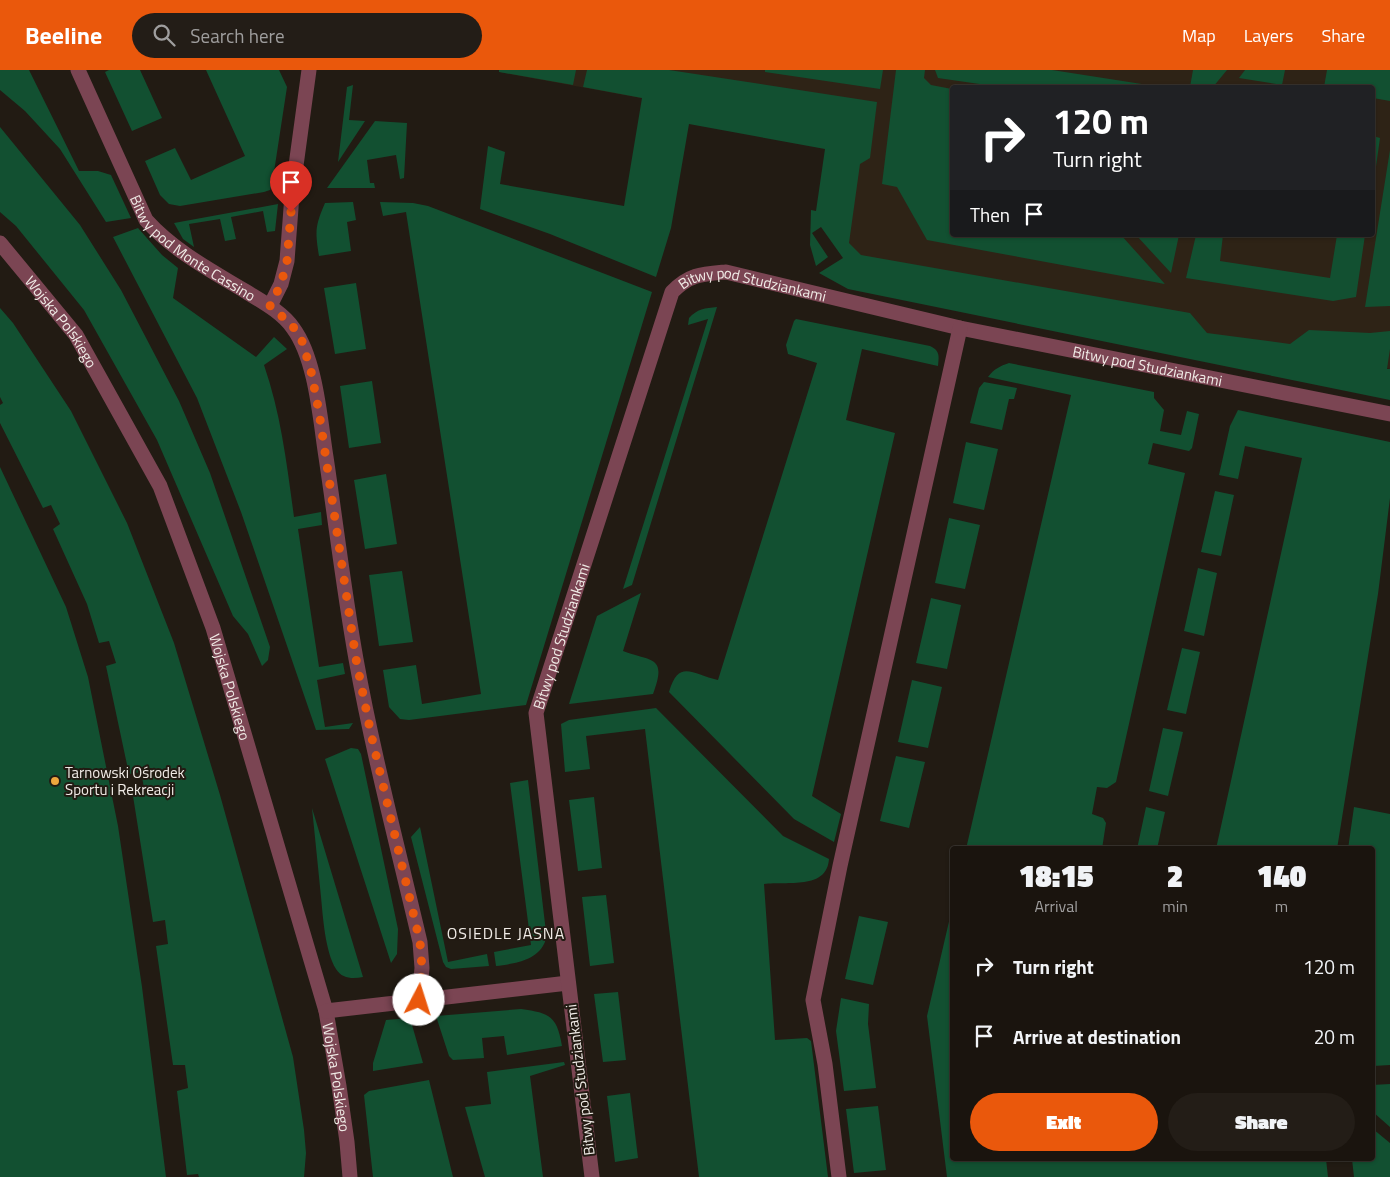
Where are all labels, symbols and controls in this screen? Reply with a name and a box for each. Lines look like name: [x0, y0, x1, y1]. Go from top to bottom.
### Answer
search box: [132, 13, 482, 58]
text: Beeline: [25, 17, 102, 53]
icon: search: [150, 21, 178, 49]
text: Search here: [190, 21, 285, 50]
text: Map: [1182, 22, 1216, 49]
text: Layers: [1244, 22, 1293, 49]
text: Share: [1321, 22, 1365, 49]
text: 120 m: [1053, 94, 1149, 148]
icon: right: [970, 105, 1035, 170]
text: Turn right: [1053, 142, 1142, 176]
pin: [270, 161, 312, 212]
icon: arrive: [277, 168, 305, 196]
street label: Bitwy pod Monte Cassino: [124, 191, 260, 307]
text: Then: [970, 200, 1010, 229]
icon: arrive: [1020, 200, 1048, 228]
street label: Bitwy pod Studziankami: [673, 260, 829, 307]
street label: Wojska Polskiego: [20, 270, 103, 372]
street label: Bitwy pod Studziankami: [1071, 339, 1224, 392]
street label: Bitwy pod Studziankami: [526, 560, 595, 712]
street label: Wojska Polskiego: [204, 631, 257, 743]
place label: Tarnowski Ośrodek Sportu i Rekreacji: [65, 761, 185, 801]
marker: Tarnowski Ośrodek Sportu i Rekreacji: [49, 775, 61, 787]
text: 18:15: [1019, 853, 1093, 899]
text: 2: [1167, 853, 1183, 899]
text: 140: [1257, 853, 1306, 899]
text: Arrival: [1034, 894, 1078, 918]
text: min: [1162, 894, 1188, 918]
text: m: [1275, 894, 1288, 918]
district label: OSIEDLE JASNA: [447, 921, 565, 945]
icon: right: [970, 952, 998, 980]
text: Turn right: [1013, 952, 1094, 981]
text: 120 m: [1303, 952, 1355, 981]
position arrow: [392, 973, 444, 1025]
street label: Bitwy pod Studziankami: [559, 1003, 601, 1157]
street label: Wojska Polskiego: [317, 1021, 357, 1133]
icon: arrive: [970, 1022, 998, 1050]
text: Arrive at destination: [1013, 1022, 1181, 1051]
text: 20 m: [1314, 1022, 1355, 1051]
button: Exit: [970, 1093, 1158, 1151]
button: Share: [1168, 1093, 1355, 1151]

